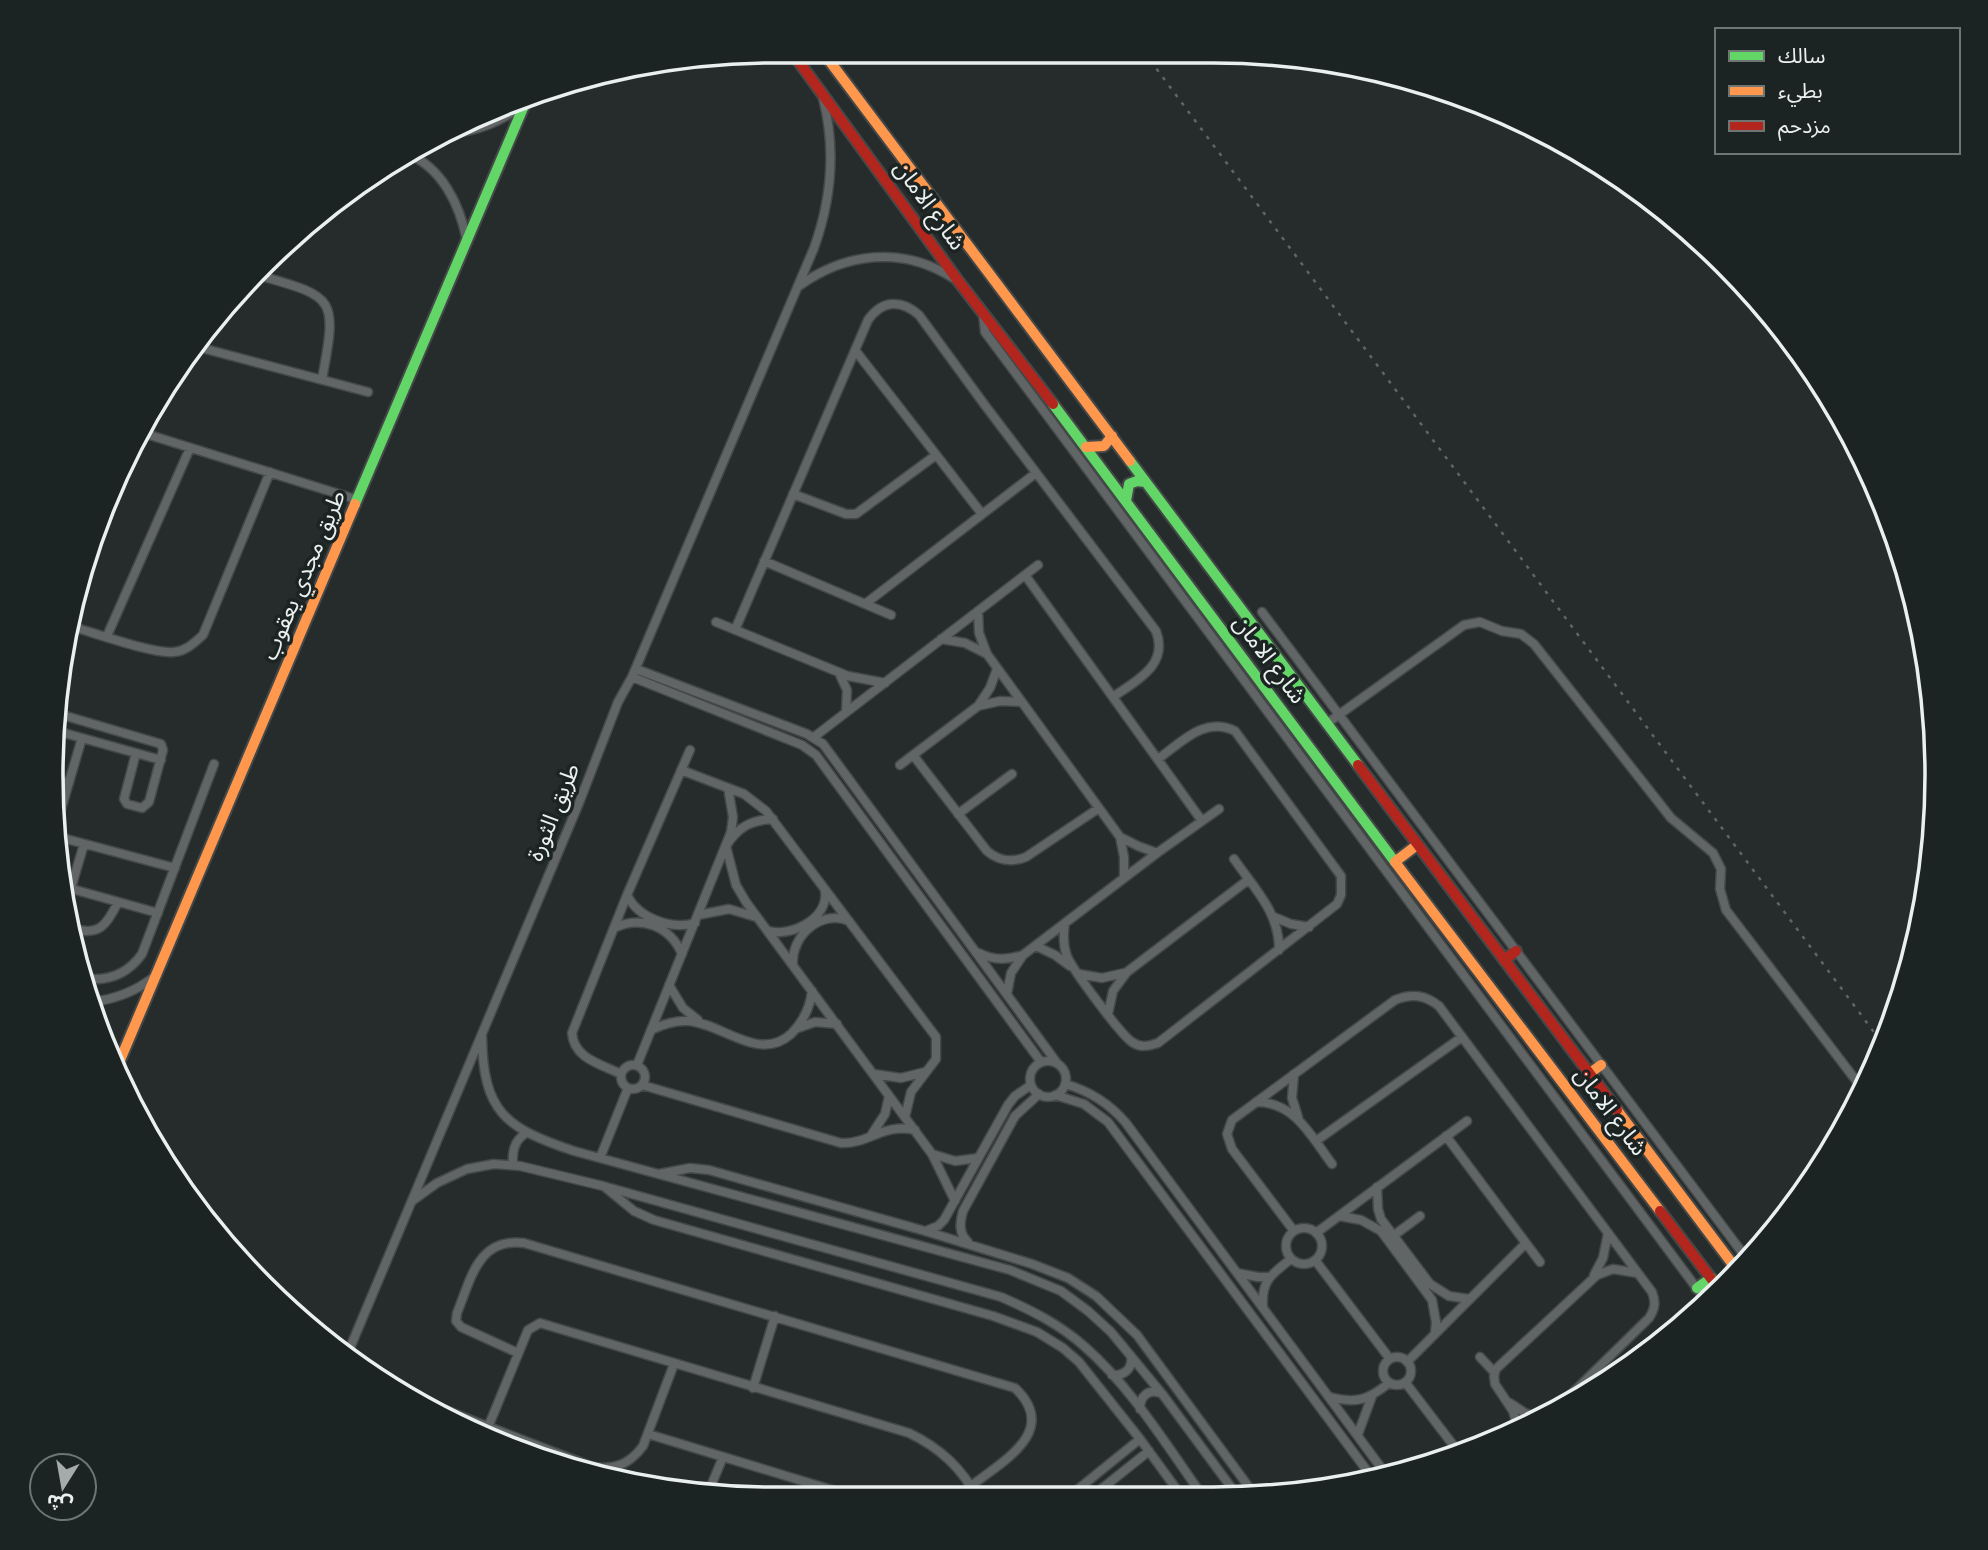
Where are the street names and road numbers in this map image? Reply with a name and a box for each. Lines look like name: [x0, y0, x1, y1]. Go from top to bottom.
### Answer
street label: شارع الامان: [886, 154, 973, 257]
street label: طريق مجدي يعقوب: [254, 486, 354, 665]
street label: شارع الامان: [1225, 608, 1313, 711]
street label: طريق الثورة: [520, 759, 585, 865]
street label: شارع الامان: [1566, 1060, 1654, 1163]

